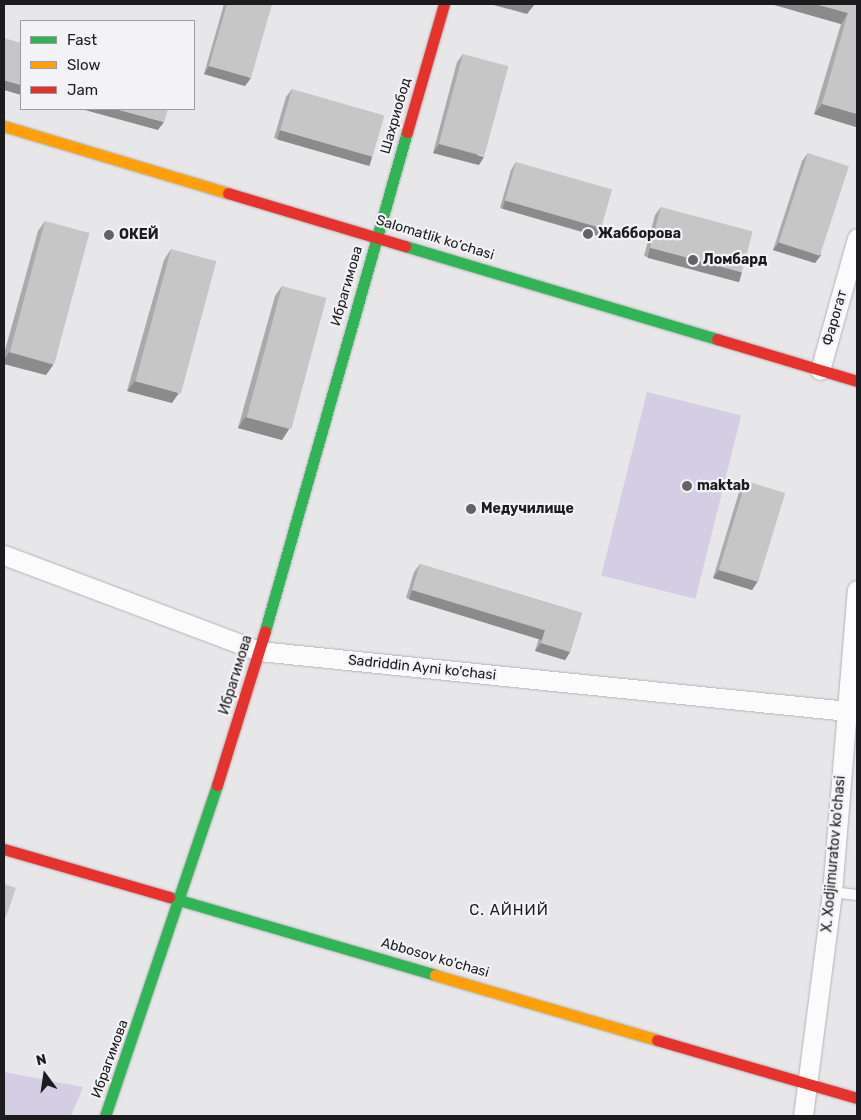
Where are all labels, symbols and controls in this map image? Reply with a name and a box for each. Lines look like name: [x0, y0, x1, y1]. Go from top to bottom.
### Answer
legend: [20, 20, 195, 110]
text: Fast: [67, 31, 97, 49]
text: Slow: [67, 56, 100, 74]
street label: Шахриобод: [377, 76, 415, 156]
text: Jam: [67, 81, 98, 99]
street label: Salomatlik ko‘chasi: [374, 212, 496, 264]
place label: Жабборова: [598, 226, 681, 242]
place label: ОКЕЙ: [119, 227, 159, 243]
marker: Жабборова: [582, 228, 594, 240]
marker: ОКЕЙ: [103, 229, 115, 241]
street label: Ибрагимова: [328, 244, 366, 328]
place label: Ломбард: [703, 252, 767, 268]
marker: Ломбард: [687, 254, 699, 266]
street label: Фарогат: [819, 288, 851, 348]
place label: maktab: [697, 478, 750, 494]
marker: maktab: [681, 480, 693, 492]
place label: Медучилище: [481, 501, 574, 517]
marker: Медучилище: [465, 503, 477, 515]
street label: Ибрагимова: [216, 633, 256, 717]
street label: Sadriddin Ayni ko'chasi: [347, 652, 497, 684]
street label: X. Xodjimuratov ko'chasi: [819, 775, 849, 933]
district label: С. АЙНИЙ: [468, 902, 550, 920]
street label: Abbosov ko'chasi: [379, 935, 491, 981]
street label: Ибрагимова: [88, 1017, 132, 1101]
north arrow: [20, 1050, 70, 1100]
text: N: [34, 1050, 48, 1069]

